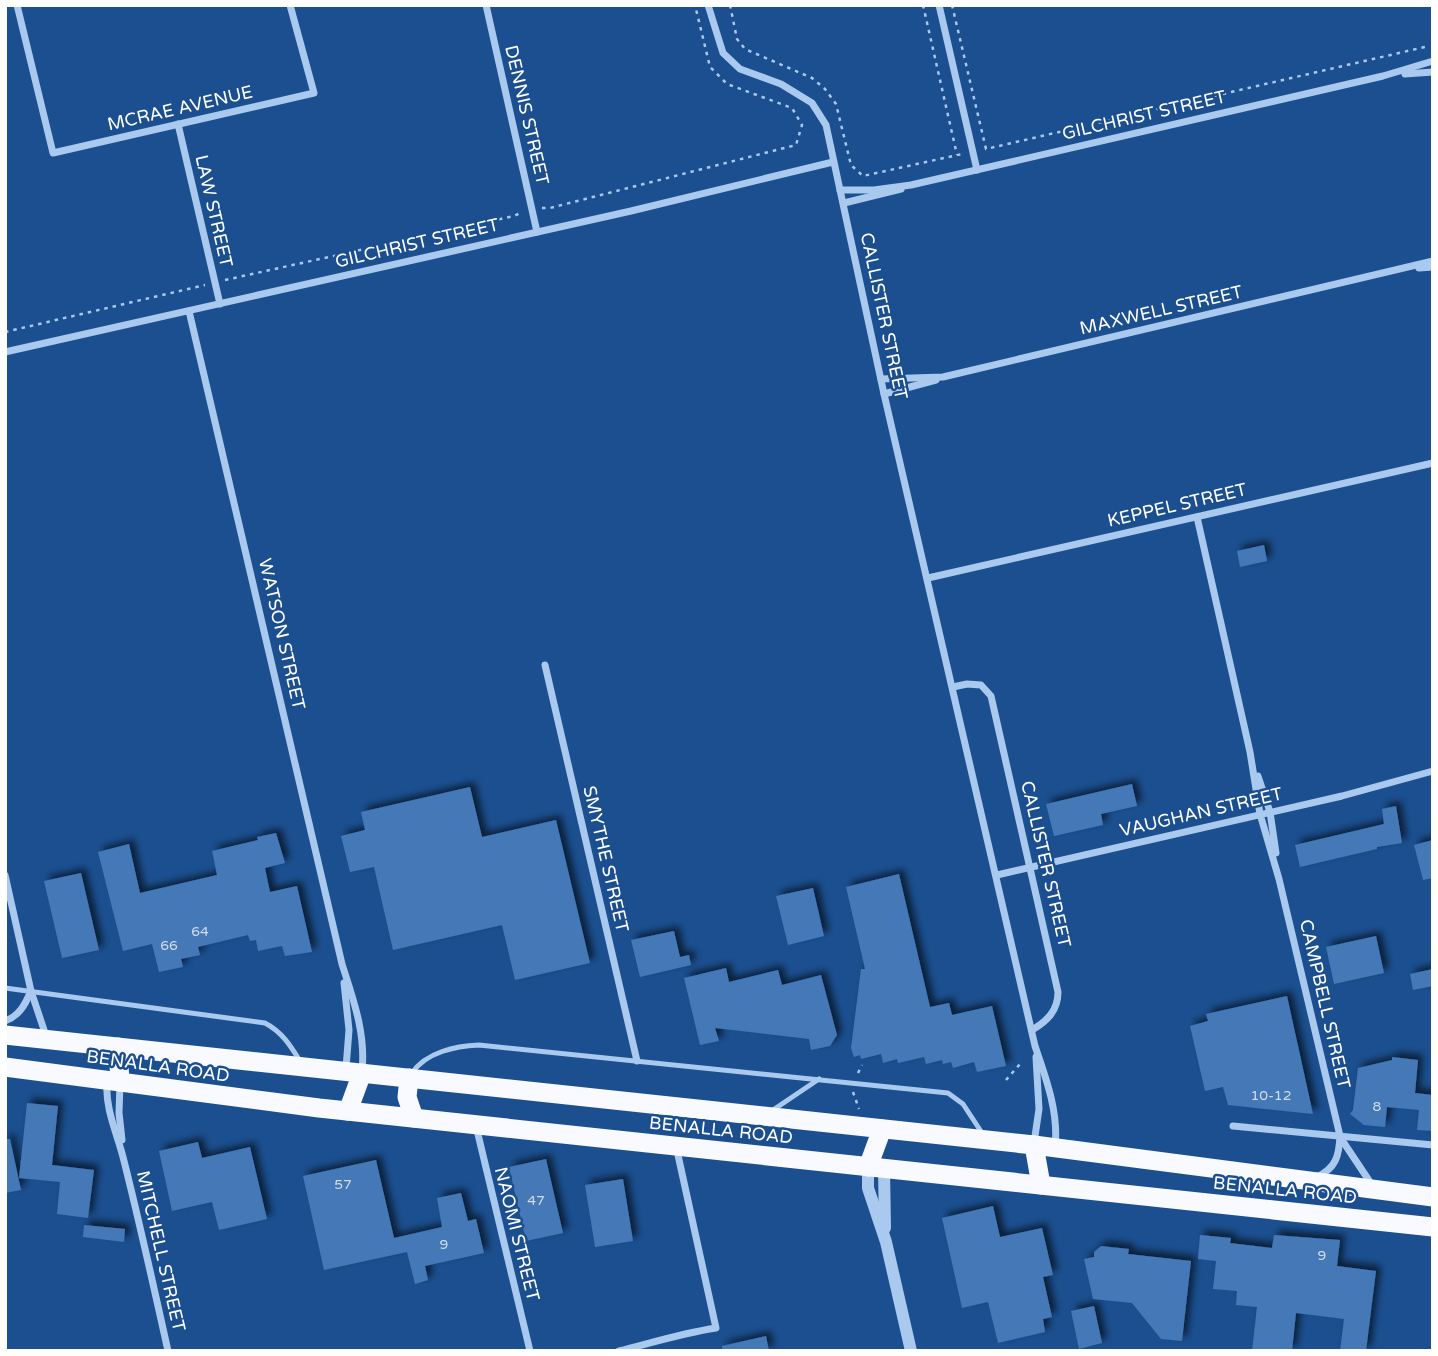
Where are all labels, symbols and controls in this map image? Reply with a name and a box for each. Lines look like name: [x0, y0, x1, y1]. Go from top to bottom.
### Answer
street label: DENNIS STREET: [500, 43, 554, 187]
street label: MCRAE AVENUE: [105, 81, 255, 135]
street label: GILCHRIST STREET: [1060, 85, 1228, 145]
street label: LAW STREET: [190, 153, 238, 269]
street label: GILCHRIST STREET: [333, 213, 501, 273]
street label: CALLISTER STREET: [856, 230, 912, 402]
street label: MAXWELL STREET: [1077, 281, 1245, 339]
street label: KEPPEL STREET: [1105, 478, 1249, 532]
street label: WATSON STREET: [254, 556, 310, 712]
street label: CALLISTER STREET: [1016, 779, 1076, 949]
street label: VAUGHAN STREET: [1117, 783, 1285, 841]
street label: SMYTHE STREET: [578, 784, 634, 934]
street label: CAMPBELL STREET: [1295, 917, 1355, 1091]
house number: 64: [191, 923, 209, 940]
house number: 66: [160, 937, 178, 954]
street label: BENALLA ROAD: [85, 1045, 231, 1087]
house number: 10-12: [1251, 1087, 1291, 1104]
house number: 8: [1373, 1098, 1382, 1115]
street label: BENALLA ROAD: [648, 1112, 794, 1148]
street label: NAOMI STREET: [490, 1165, 544, 1303]
street label: MITCHELL STREET: [132, 1169, 190, 1333]
street label: BENALLA ROAD: [1212, 1172, 1358, 1208]
house number: 57: [334, 1176, 352, 1193]
house number: 47: [527, 1192, 545, 1209]
house number: 9: [440, 1236, 448, 1253]
house number: 9: [1318, 1247, 1326, 1264]

